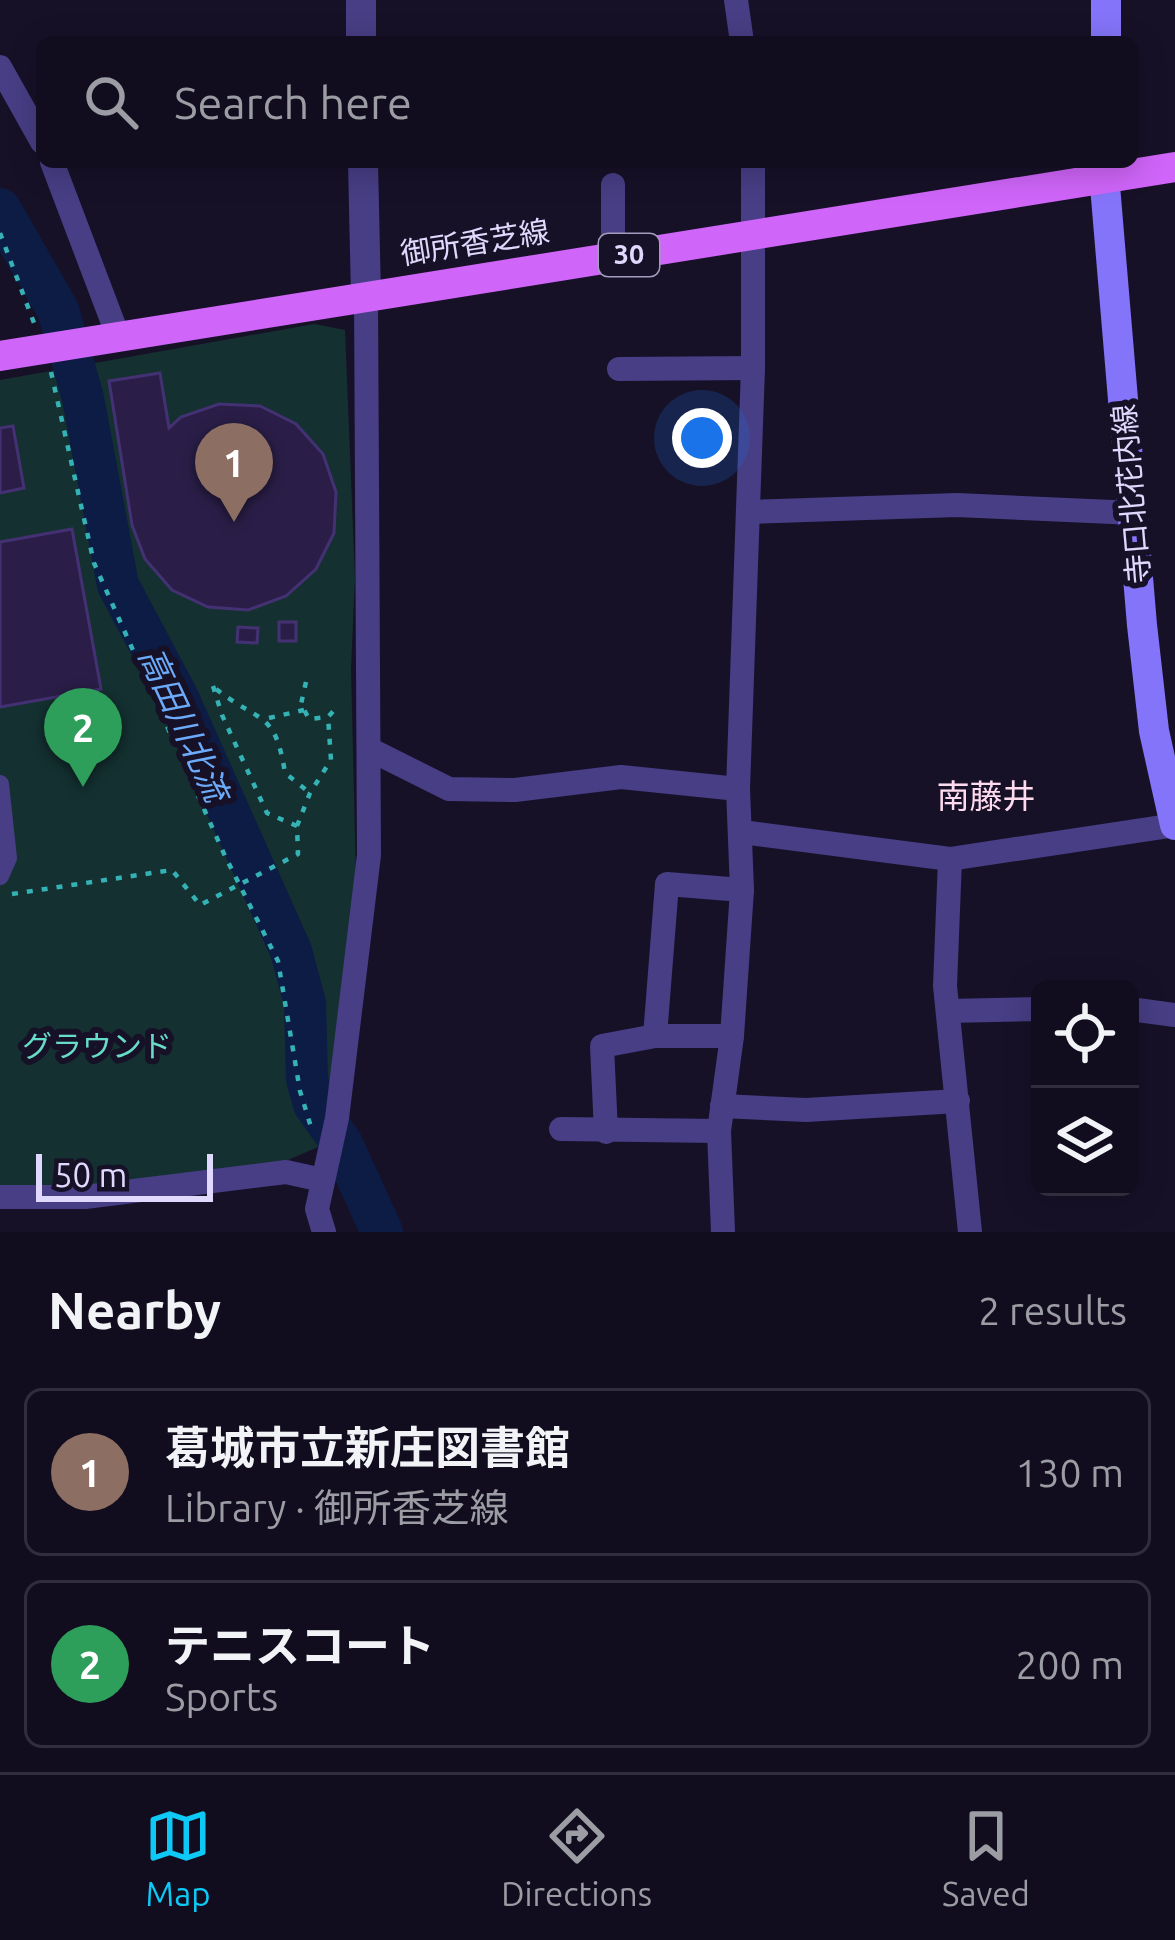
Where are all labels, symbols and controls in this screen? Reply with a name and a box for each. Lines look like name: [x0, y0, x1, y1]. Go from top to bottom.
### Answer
search box: [36, 36, 1139, 168]
icon: search: [78, 69, 144, 135]
text: Search here: [174, 77, 412, 128]
street label: 御所香芝線: [398, 213, 552, 271]
road number: 30: [599, 234, 659, 276]
street label: 寺口北花内線: [1106, 403, 1156, 585]
your location: [672, 408, 732, 468]
pin: 1: [195, 423, 273, 522]
water label: 高田川北流: [133, 641, 238, 811]
pin: 2: [44, 688, 122, 787]
district label: 南藤井: [937, 777, 1036, 814]
map controls: [1031, 980, 1139, 1196]
button: locate: [1031, 980, 1139, 1088]
park label: グラウンド: [22, 1029, 172, 1063]
button: layers: [1031, 1088, 1139, 1196]
scale bar: [36, 1148, 213, 1201]
text: 50 m: [54, 1156, 127, 1193]
text: Nearby: [48, 1281, 221, 1339]
text: 2 results: [978, 1289, 1127, 1332]
text: 葛城市立新庄図書館: [165, 1422, 570, 1473]
text: 1: [79, 1451, 101, 1494]
text: 130 m: [1015, 1451, 1124, 1494]
text: Library · 御所香芝線: [165, 1486, 509, 1529]
text: テニスコート: [165, 1620, 435, 1671]
text: 2: [79, 1643, 101, 1686]
text: 200 m: [1015, 1643, 1124, 1686]
text: Sports: [165, 1675, 278, 1718]
tab: Map: [145, 1803, 211, 1912]
tab: Directions: [501, 1803, 652, 1912]
tab: Saved: [942, 1803, 1030, 1912]

